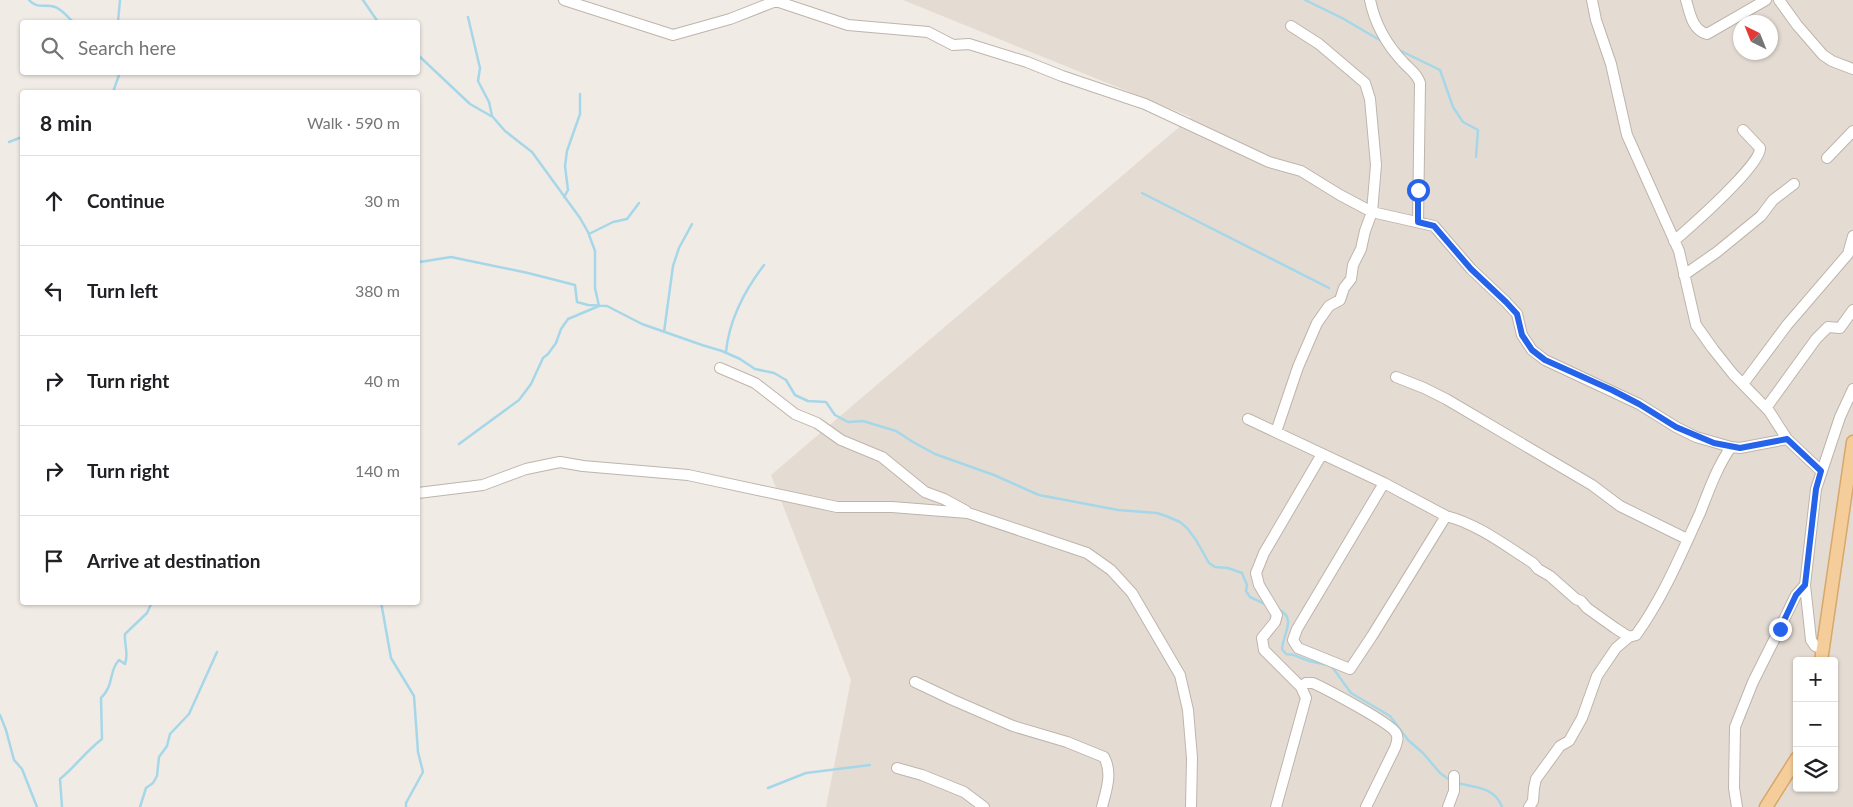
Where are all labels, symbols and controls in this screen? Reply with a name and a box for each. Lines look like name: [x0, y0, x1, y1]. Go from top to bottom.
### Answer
north arrow: [1733, 15, 1778, 60]
search box: [20, 20, 420, 75]
icon: search: [38, 34, 66, 62]
text: Search here: [78, 36, 176, 59]
text: 8 min: [40, 110, 92, 135]
text: Walk · 590 m: [307, 113, 400, 132]
route start: [1407, 179, 1430, 202]
icon: ahead: [40, 187, 68, 215]
text: Continue: [87, 189, 165, 212]
text: 30 m: [364, 191, 400, 210]
icon: left: [40, 277, 68, 305]
text: Turn left: [87, 279, 158, 302]
text: 380 m: [355, 281, 400, 300]
icon: right: [40, 367, 68, 395]
text: Turn right: [87, 369, 169, 392]
text: 40 m: [364, 371, 400, 390]
icon: right: [40, 457, 68, 485]
text: Turn right: [87, 459, 169, 482]
text: 140 m: [355, 461, 400, 480]
icon: arrive: [40, 547, 68, 575]
text: Arrive at destination: [87, 549, 260, 572]
route end: [1769, 618, 1792, 641]
map controls: [1793, 657, 1838, 792]
button: +: [1793, 657, 1838, 702]
button: −: [1793, 702, 1838, 747]
button: layers: [1793, 747, 1838, 792]

